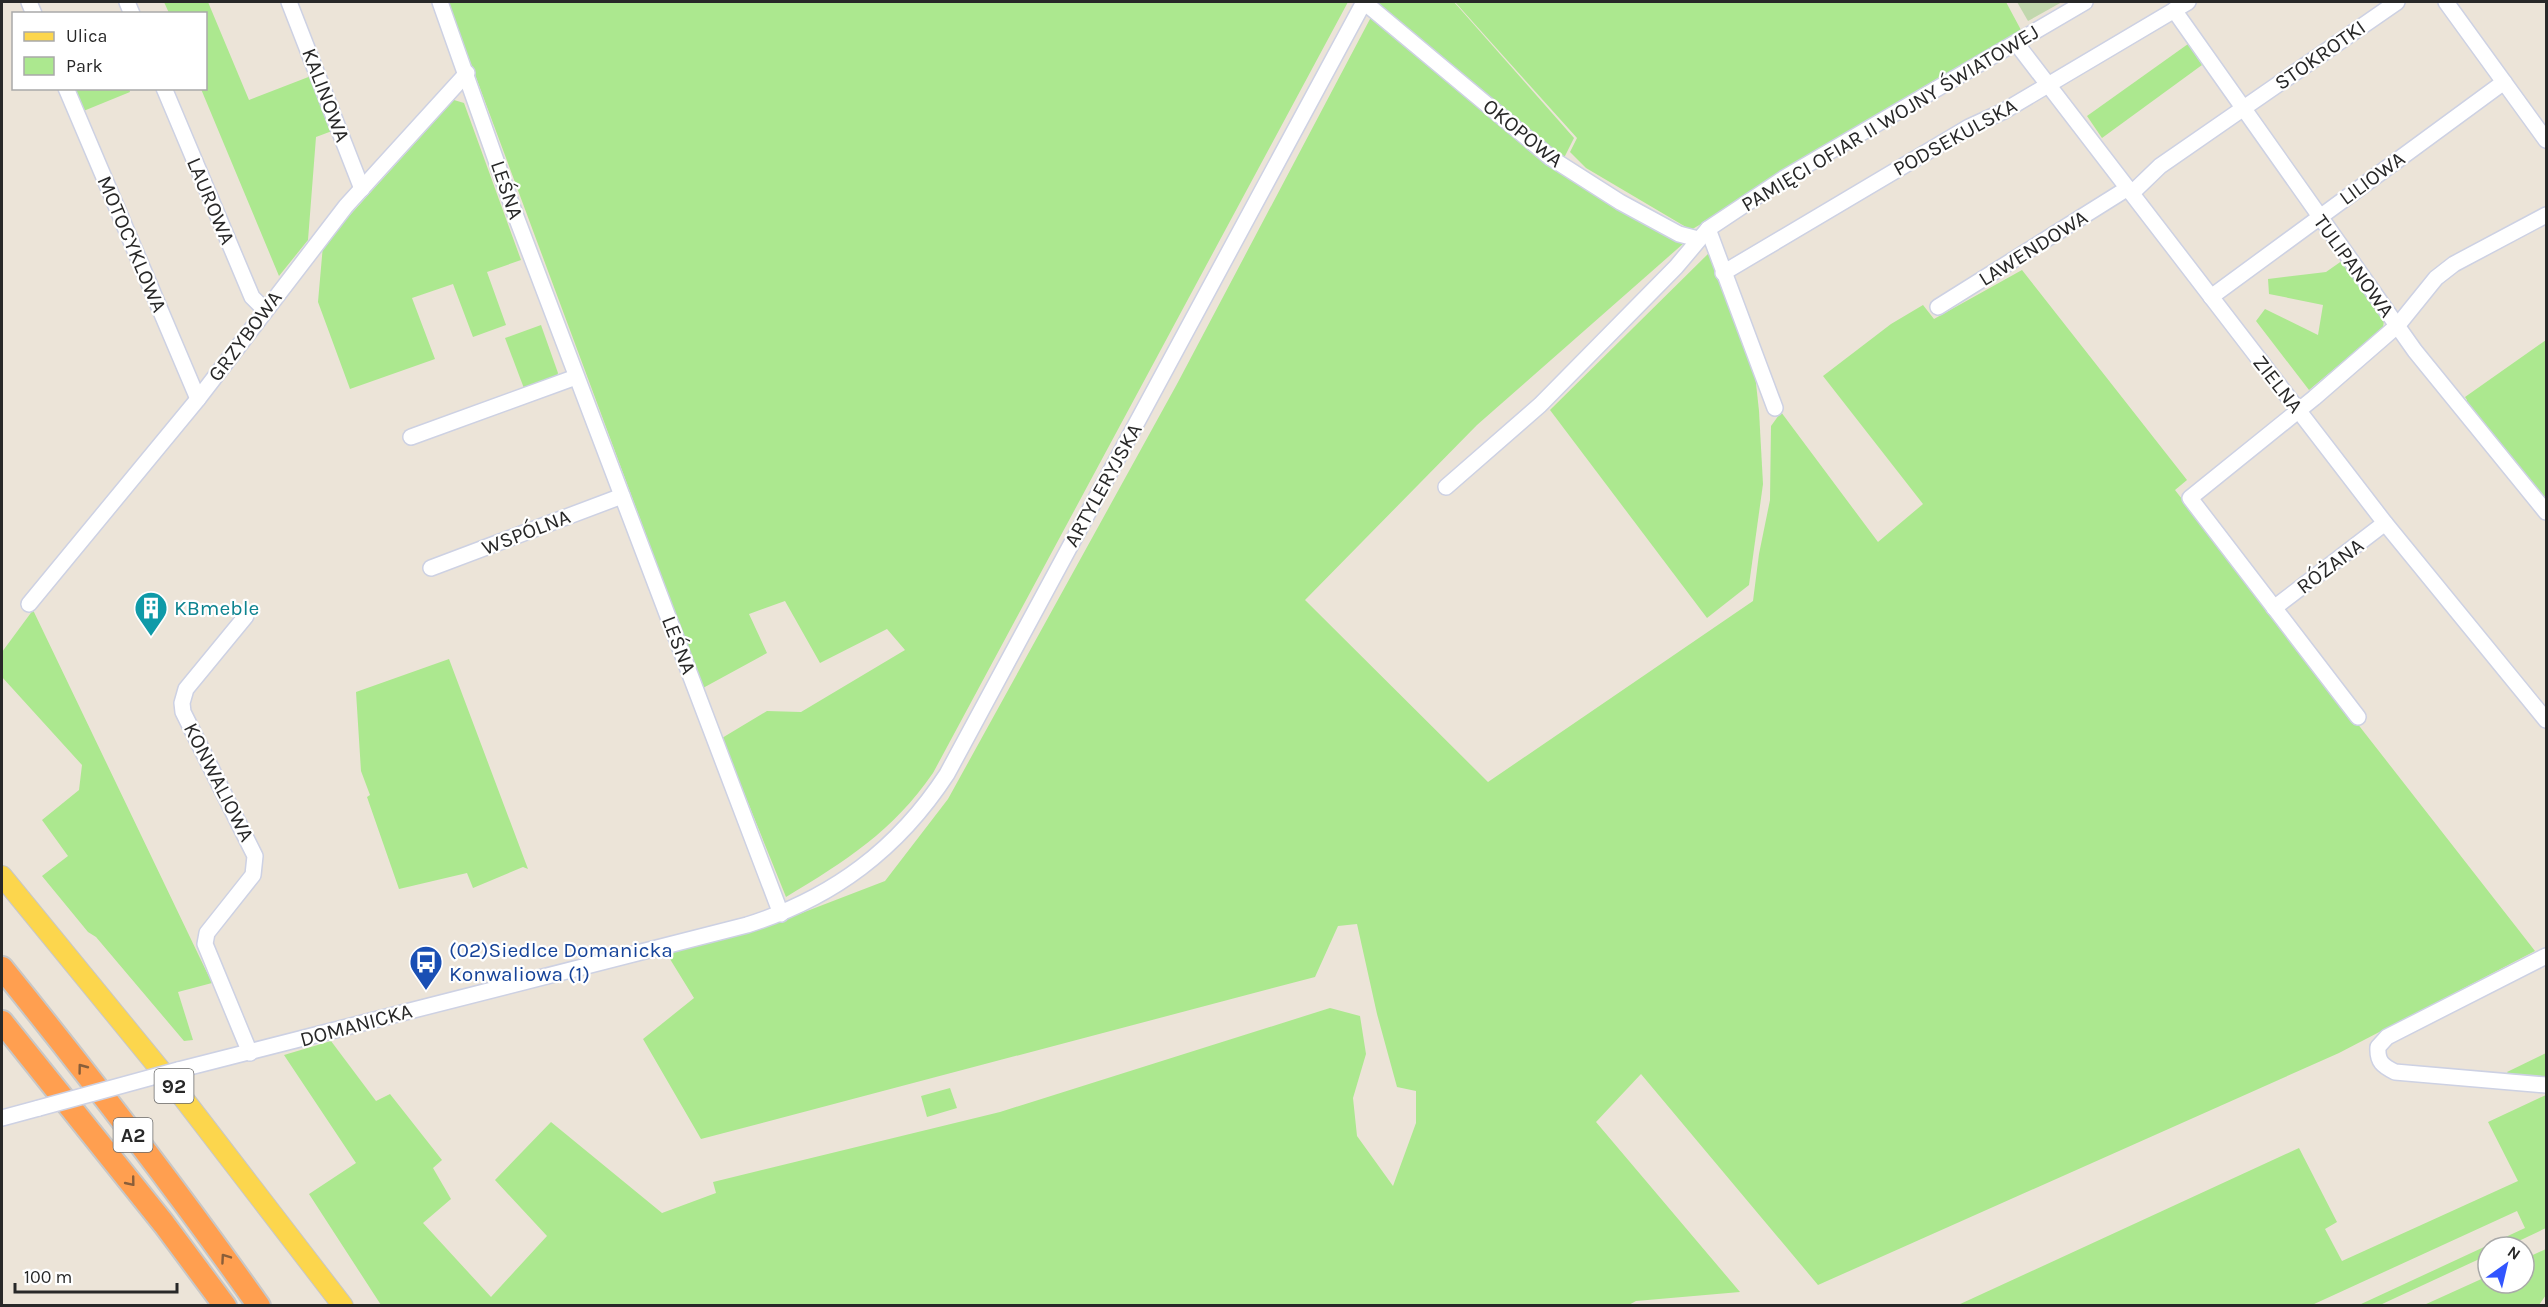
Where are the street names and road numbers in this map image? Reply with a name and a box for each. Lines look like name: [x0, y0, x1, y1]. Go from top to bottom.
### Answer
street label: STOKROTKI: [2270, 15, 2370, 95]
street label: PAMIĘCI OFIAR II WOJNY ŚWIATOWEJ: [1737, 20, 2043, 216]
street label: KALINOWA: [297, 45, 355, 145]
street label: PODSEKULSKA: [1889, 93, 2021, 181]
street label: OKOPOWA: [1478, 94, 1568, 172]
street label: LILIOWA: [2335, 146, 2409, 210]
street label: LAUROWA: [182, 154, 240, 248]
street label: LEŚNA: [486, 157, 528, 223]
street label: MOTOCYKLOWA: [92, 172, 172, 316]
street label: LAWENDOWA: [1974, 205, 2092, 291]
street label: TULIPANOWA: [2309, 210, 2399, 322]
street label: GRZYBOWA: [203, 286, 287, 386]
street label: ZIELNA: [2248, 350, 2308, 418]
street label: ARTYLERYJSKA: [1059, 419, 1147, 551]
street label: WSPÓLNA: [478, 504, 574, 560]
street label: RÓŻANA: [2292, 533, 2368, 599]
street label: LEŚNA: [657, 612, 701, 678]
street label: KONWALIOWA: [179, 719, 259, 845]
street label: DOMANICKA: [297, 998, 415, 1052]
road number: 92: [154, 1069, 194, 1103]
road number: A2: [114, 1118, 152, 1152]

